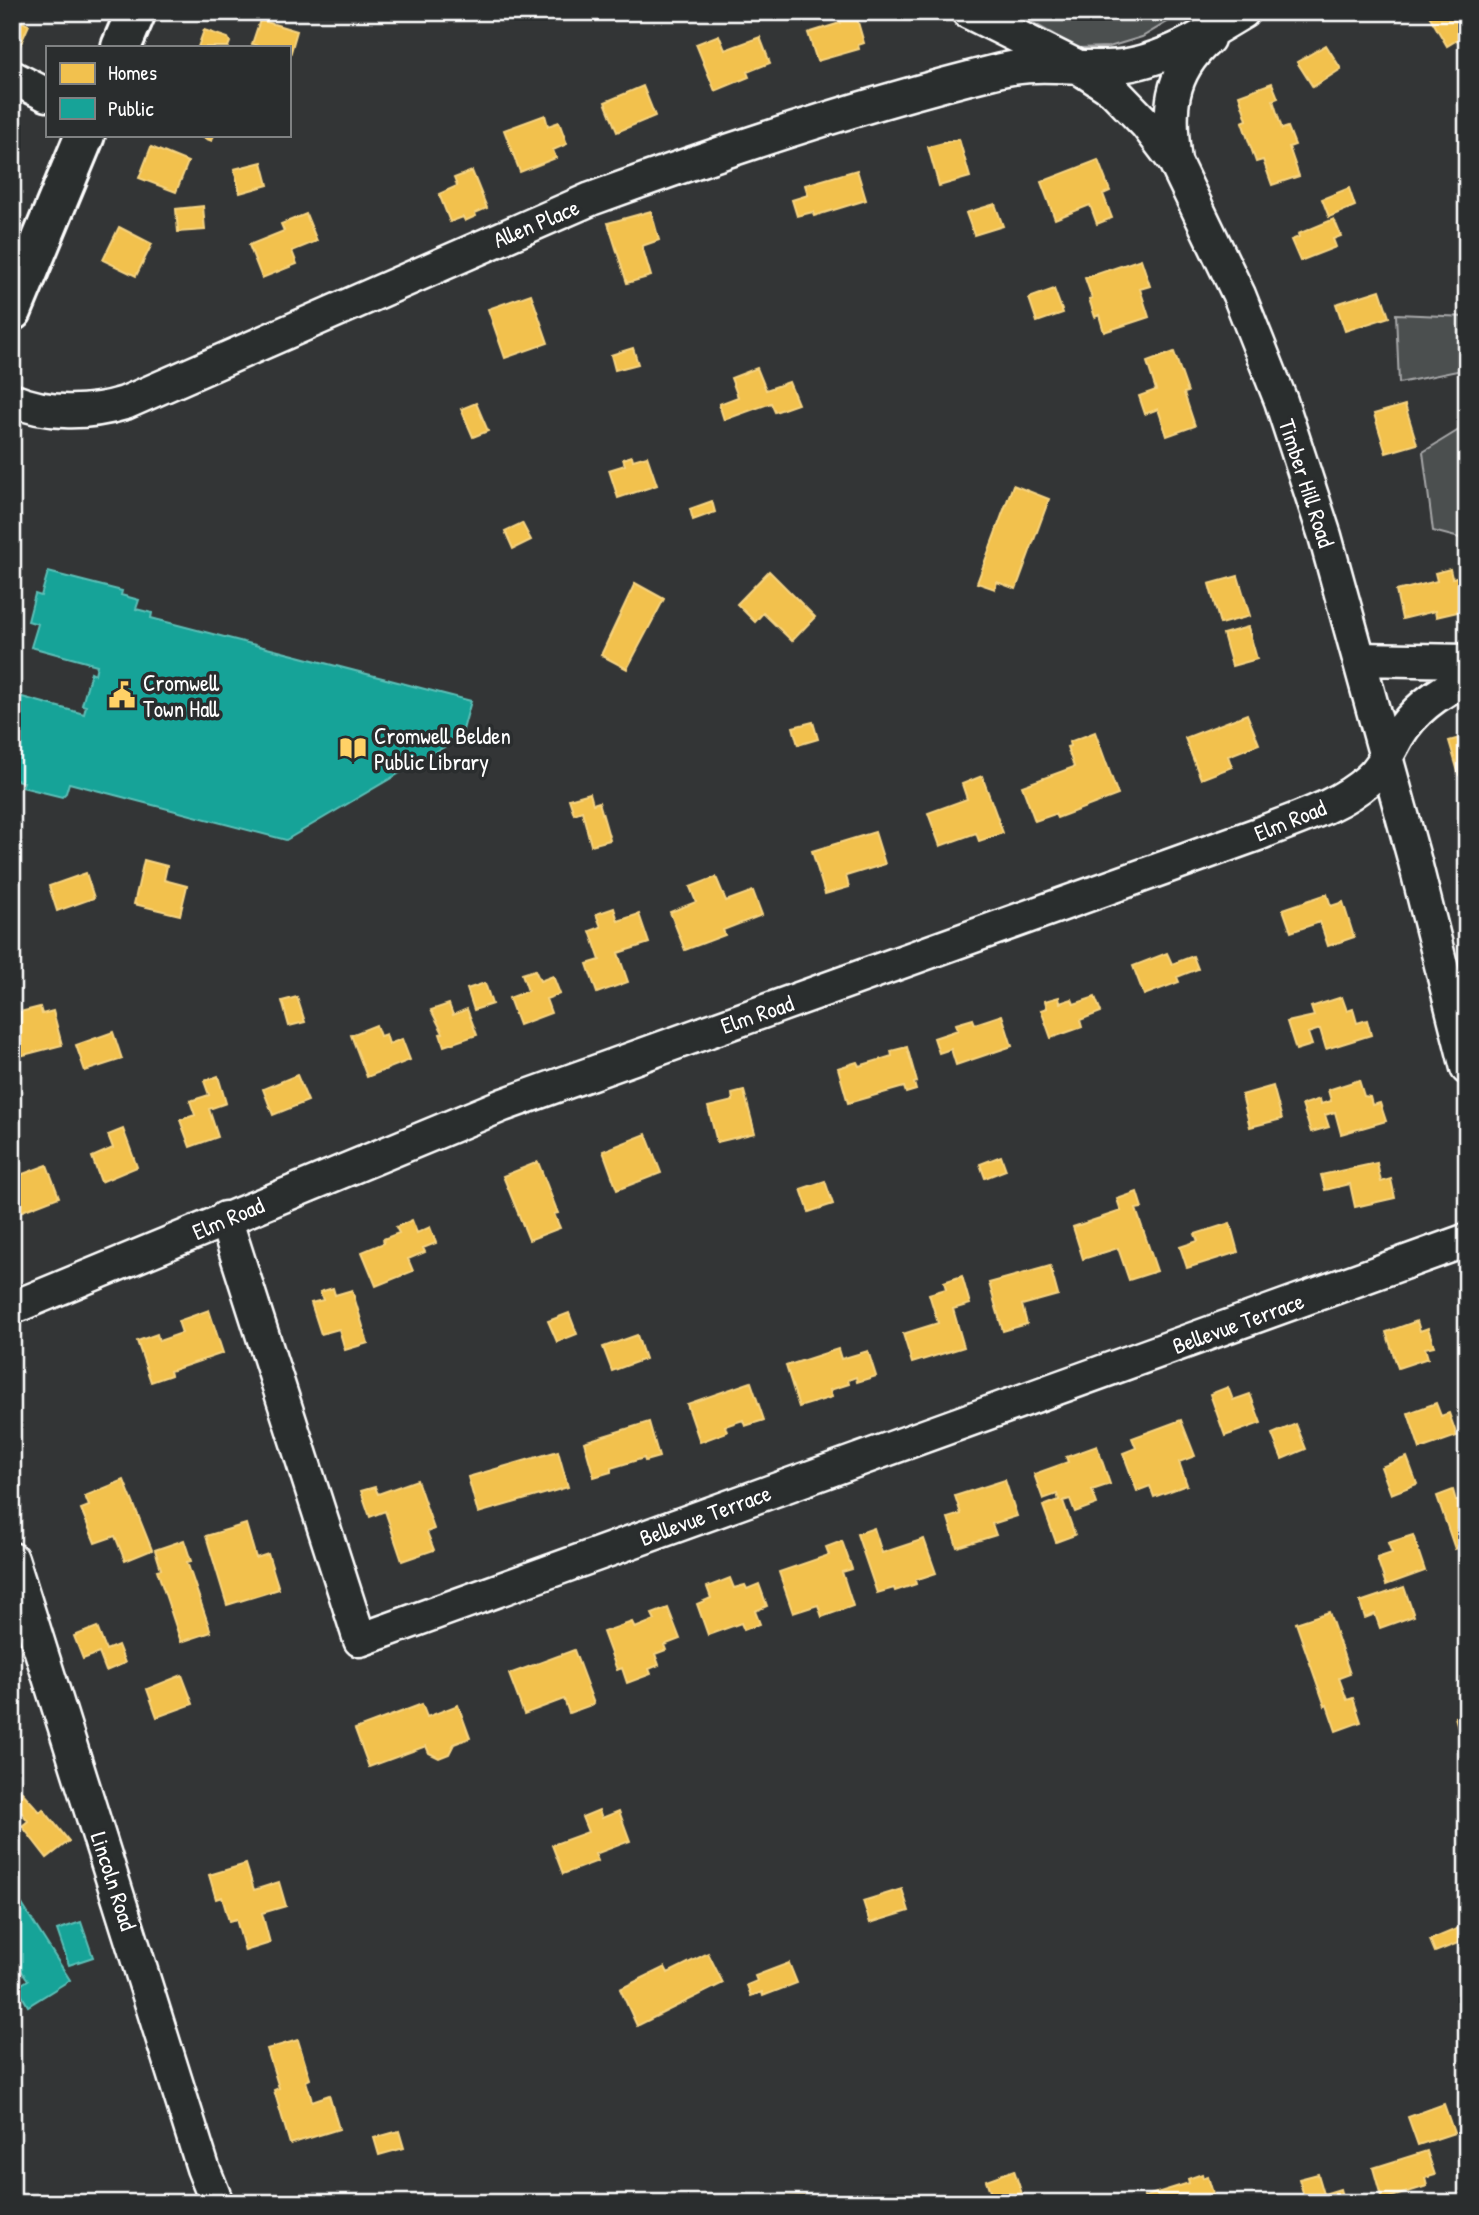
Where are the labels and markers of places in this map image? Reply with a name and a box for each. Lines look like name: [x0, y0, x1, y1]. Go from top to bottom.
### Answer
place label: Cromwell Town Hall: [143, 667, 220, 724]
public building icon: Cromwell Town Hall: [107, 680, 137, 710]
place label: Cromwell Belden Public Library: [374, 720, 511, 777]
library icon: Cromwell Belden Public Library: [338, 733, 368, 763]

